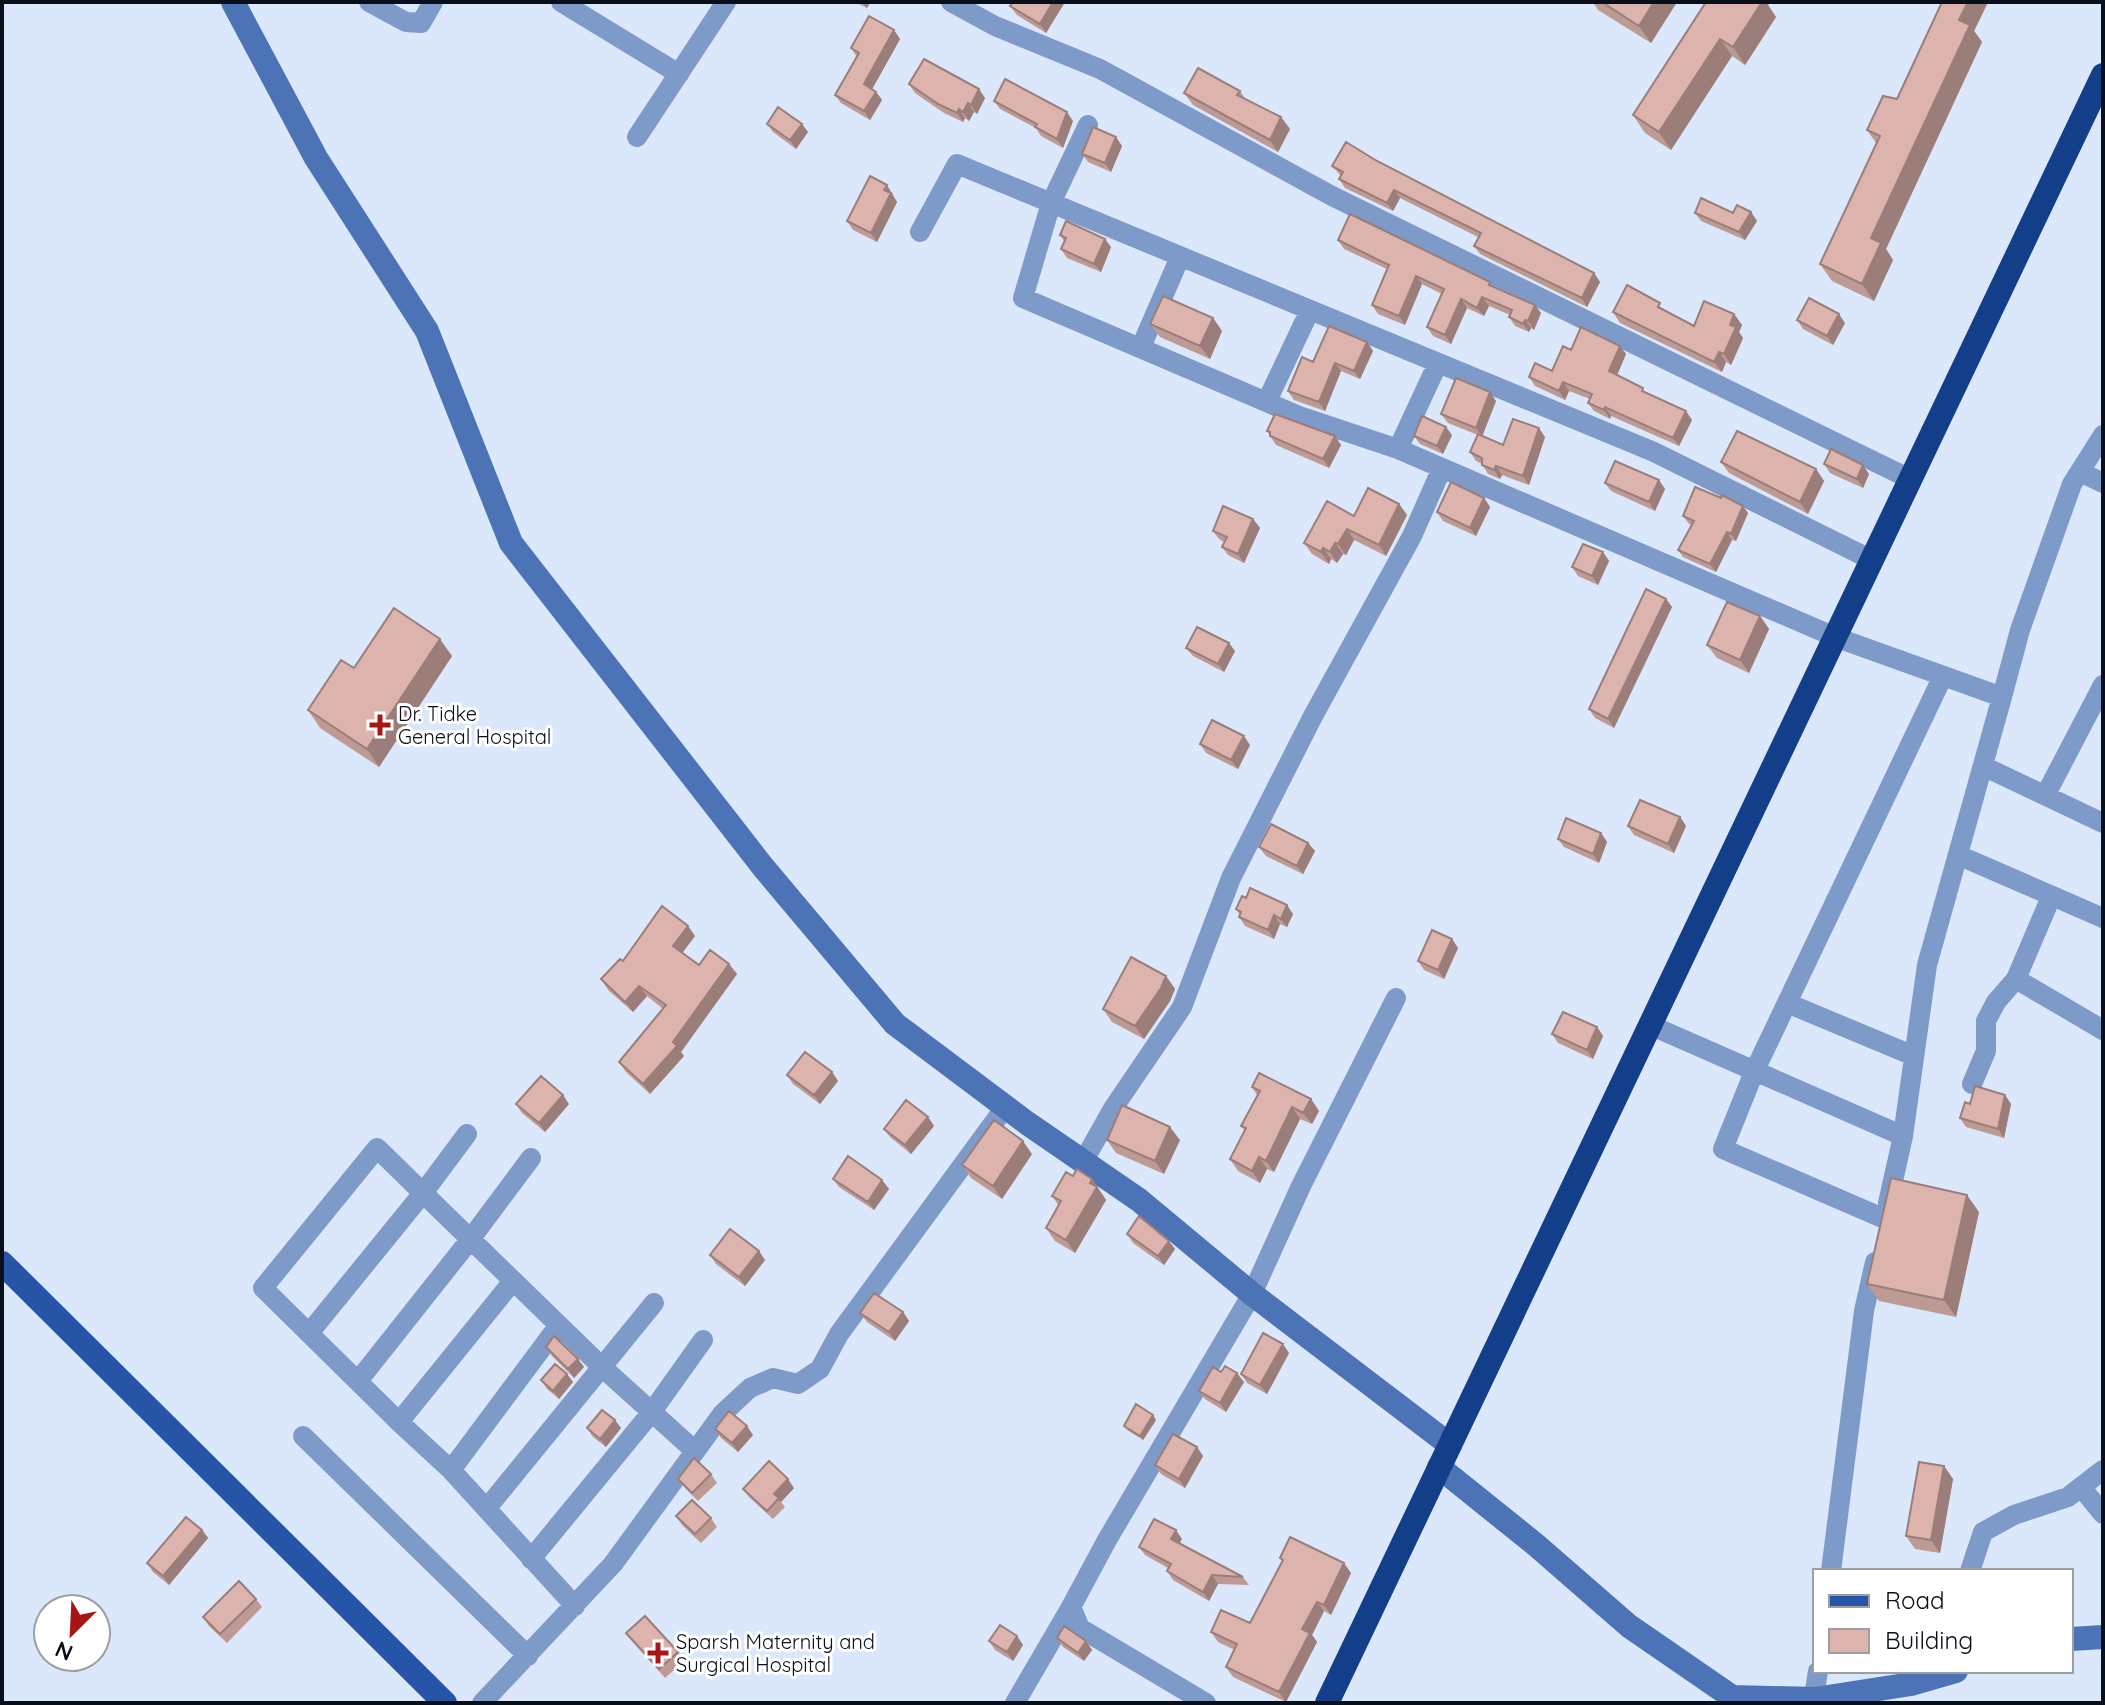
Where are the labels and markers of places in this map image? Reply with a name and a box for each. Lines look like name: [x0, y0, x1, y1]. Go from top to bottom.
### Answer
place label: Dr. Tidke General Hospital: [398, 701, 551, 749]
marker: Dr. Tidke General Hospital: [369, 714, 391, 736]
place label: Sparsh Maternity and Surgical Hospital: [676, 1629, 875, 1677]
marker: Sparsh Maternity and Surgical Hospital: [647, 1642, 669, 1664]

